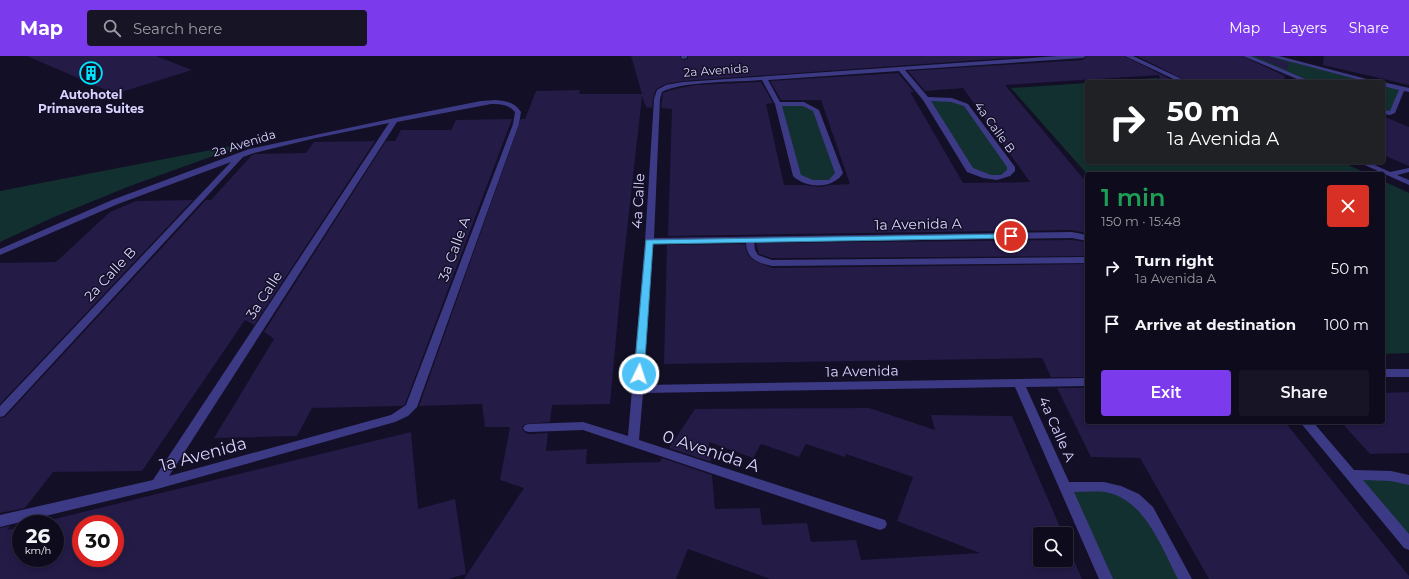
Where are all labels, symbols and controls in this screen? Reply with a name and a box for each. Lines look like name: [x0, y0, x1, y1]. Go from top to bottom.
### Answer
search box: [87, 10, 367, 46]
text: Map: [20, 17, 63, 40]
icon: search: [101, 17, 123, 39]
text: Search here: [133, 19, 222, 38]
text: Map: [1229, 19, 1260, 37]
text: Layers: [1282, 19, 1327, 37]
text: Share: [1349, 19, 1389, 37]
building icon: Autohotel Primavera Suites: [78, 60, 104, 86]
street label: 2a Avenida: [683, 60, 749, 80]
place label: Autohotel Primavera Suites: [38, 87, 145, 116]
text: 50 m: [1167, 94, 1240, 128]
icon: right: [1101, 96, 1153, 148]
street label: 4a Calle B: [971, 98, 1019, 156]
street label: 2a Avenida: [211, 126, 277, 160]
text: 1a Avenida A: [1167, 128, 1279, 150]
street label: 4a Calle: [628, 173, 648, 229]
text: 1 min: [1101, 183, 1165, 212]
button: close: [1327, 185, 1369, 227]
street label: 3a Calle A: [434, 213, 474, 284]
text: 150 m · 15:48: [1101, 213, 1181, 229]
street label: 1a Avenida A: [874, 214, 963, 234]
pin: [994, 219, 1028, 253]
icon: arrive: [1000, 225, 1022, 247]
street label: 2a Calle B: [80, 243, 140, 305]
text: Turn right: [1135, 251, 1214, 270]
icon: right: [1101, 257, 1123, 279]
text: 50 m: [1331, 259, 1369, 278]
street label: 3a Calle: [242, 268, 286, 322]
text: 1a Avenida A: [1135, 270, 1216, 286]
icon: arrive: [1101, 313, 1123, 335]
text: Arrive at destination: [1135, 315, 1296, 334]
text: 100 m: [1324, 315, 1369, 334]
position arrow: [618, 353, 660, 395]
street label: 1a Avenida: [825, 361, 899, 381]
button: Exit: [1101, 370, 1231, 416]
button: Share: [1239, 370, 1369, 416]
street label: 4a Calle A: [1035, 394, 1080, 465]
street label: 0 Avenida A: [660, 426, 763, 476]
street label: 1a Avenida: [157, 433, 249, 475]
speed limit sign: 30: [72, 515, 124, 567]
text: 26: [26, 524, 50, 548]
map controls: [1033, 527, 1073, 567]
button: search: [1033, 527, 1073, 567]
text: km/h: [25, 544, 51, 557]

